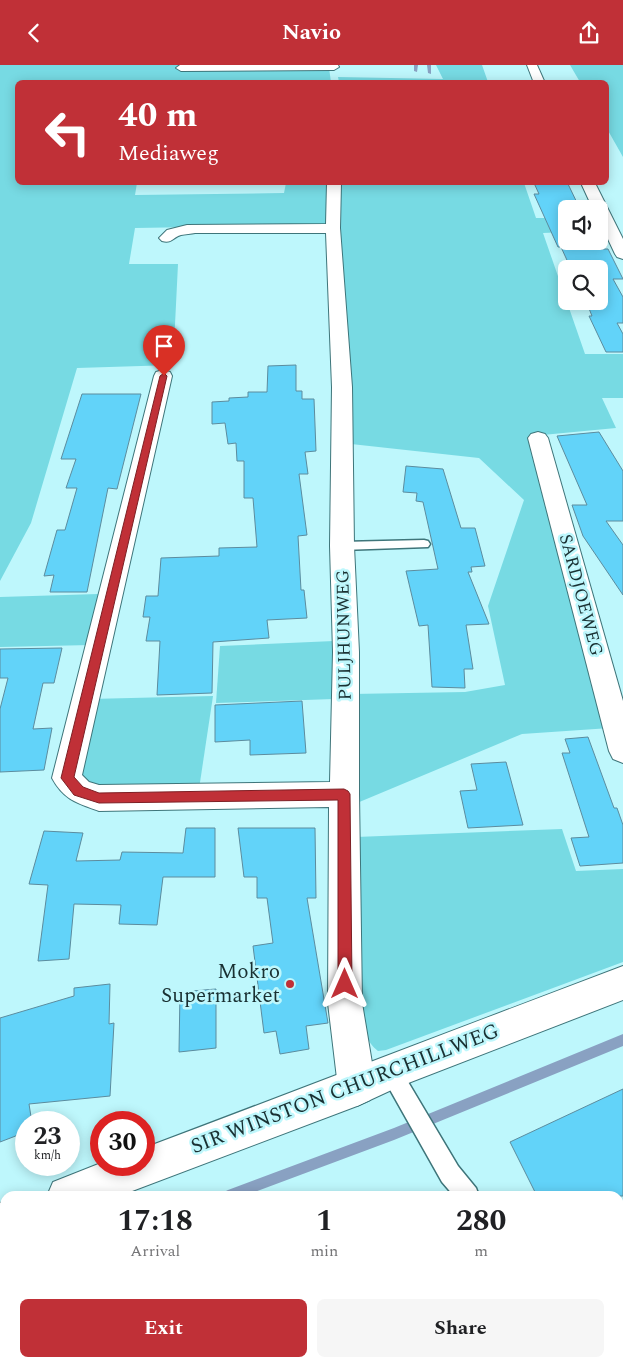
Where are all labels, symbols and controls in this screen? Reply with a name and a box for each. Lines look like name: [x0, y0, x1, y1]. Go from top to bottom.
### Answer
text: Navio: [282, 16, 341, 49]
icon: back: [20, 19, 48, 47]
icon: share: [575, 19, 603, 47]
text: 40 m: [118, 89, 198, 142]
icon: left: [35, 100, 100, 165]
text: Mediaweg: [118, 137, 219, 170]
map controls: [558, 200, 608, 310]
button: sound: [558, 200, 608, 250]
button: search: [558, 260, 608, 310]
pin: [143, 325, 185, 376]
icon: arrive: [150, 332, 178, 360]
street label: SARDJOEWEG: [552, 531, 610, 659]
street label: PULJHUNWEG: [329, 569, 359, 701]
place label: Mokro Supermarket: [161, 956, 280, 1012]
position arrow: [318, 957, 370, 1009]
marker: Mokro Supermarket: [284, 978, 296, 990]
street label: SIR WINSTON CHURCHILLWEG: [186, 1015, 504, 1163]
speed limit sign: 30: [90, 1111, 155, 1176]
text: 23: [33, 1118, 62, 1156]
text: km/h: [34, 1146, 61, 1165]
text: 17:18: [118, 1198, 193, 1244]
text: 1: [316, 1198, 333, 1244]
text: 280: [456, 1198, 506, 1244]
text: Arrival: [130, 1239, 180, 1263]
text: min: [310, 1239, 338, 1263]
text: m: [474, 1239, 488, 1263]
button: Exit: [20, 1299, 307, 1357]
button: Share: [317, 1299, 604, 1357]

